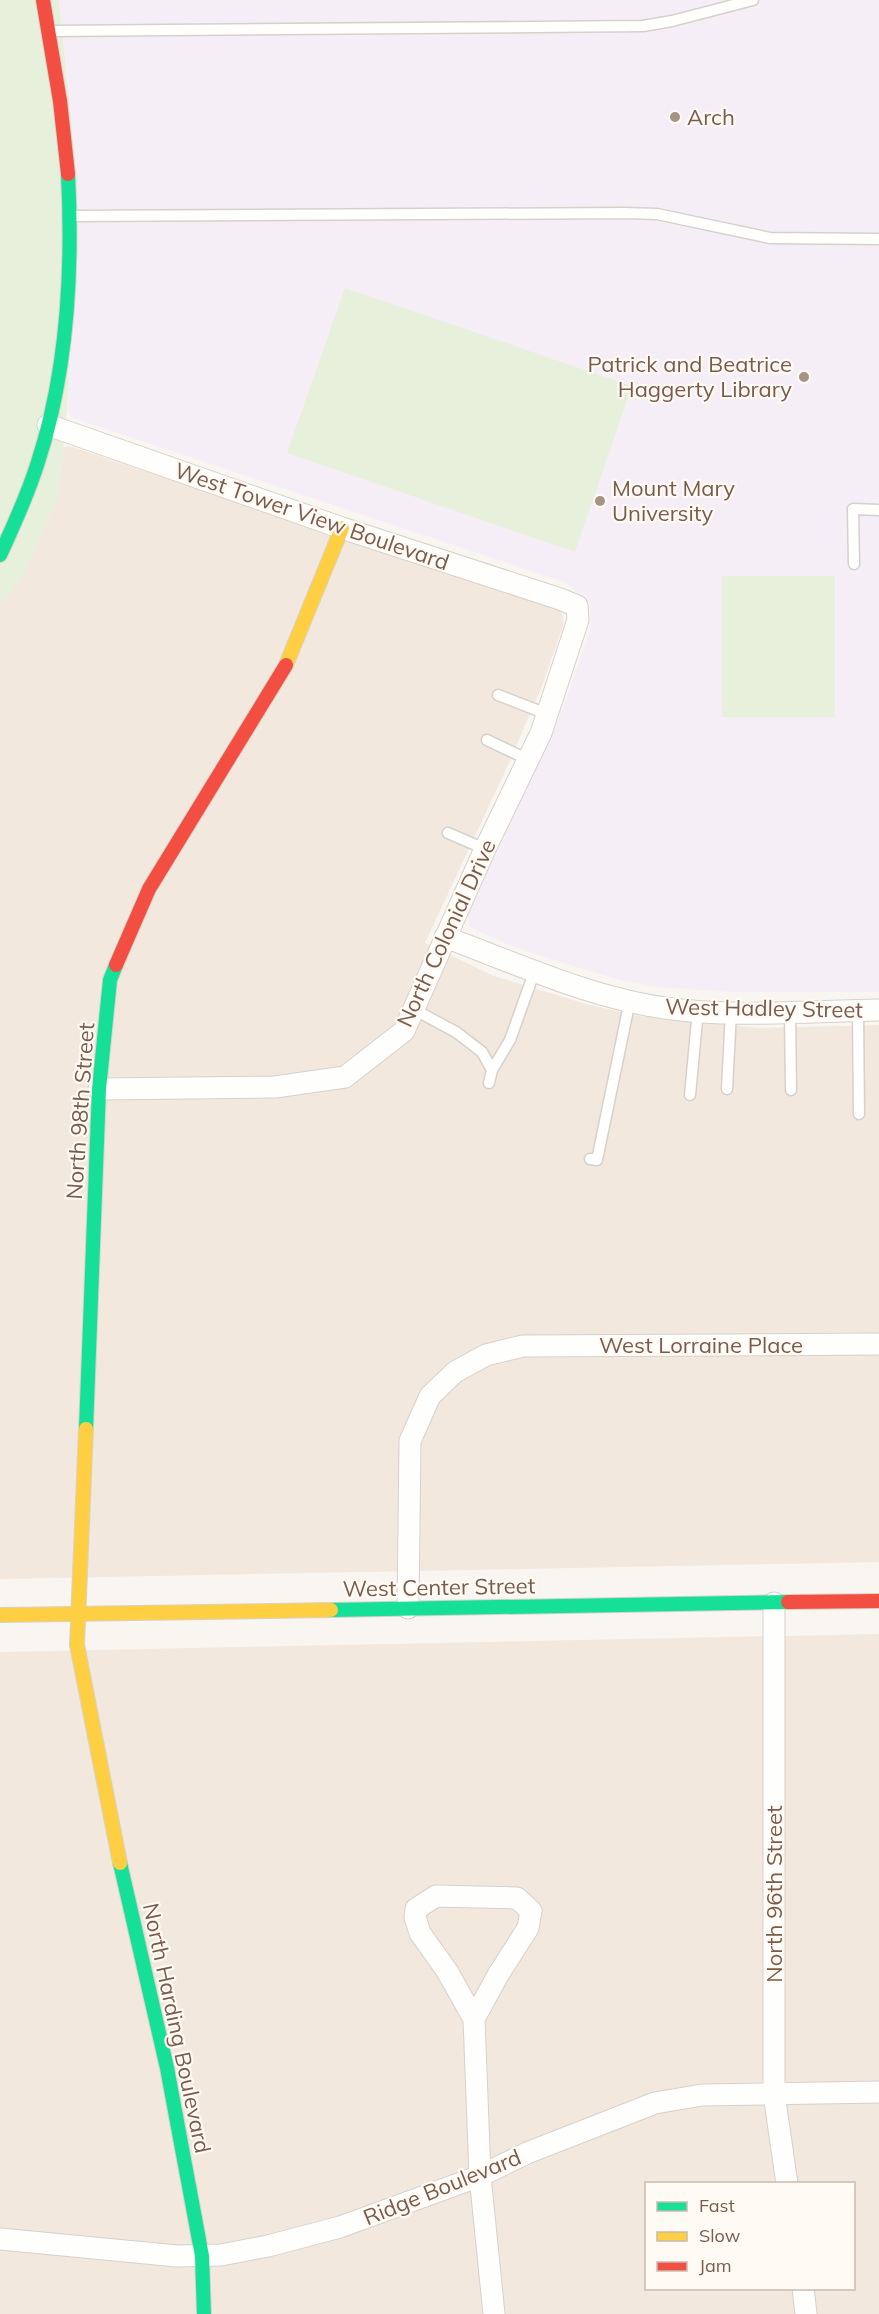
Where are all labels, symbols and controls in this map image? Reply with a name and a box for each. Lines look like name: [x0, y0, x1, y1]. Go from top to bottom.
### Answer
place label: Arch: [687, 103, 735, 131]
marker: Arch: [668, 110, 682, 124]
place label: Patrick and Beatrice Haggerty Library: [587, 350, 792, 403]
marker: Patrick and Beatrice Haggerty Library: [797, 370, 811, 384]
street label: West Tower View Boulevard: [171, 456, 453, 576]
place label: Mount Mary University: [612, 474, 735, 527]
marker: Mount Mary University: [593, 494, 607, 508]
street label: North Colonial Drive: [390, 835, 502, 1031]
street label: West Hadley Street: [665, 992, 864, 1024]
street label: North 98th Street: [60, 1021, 100, 1201]
street label: West Lorraine Place: [599, 1331, 803, 1359]
street label: West Center Street: [342, 1571, 536, 1603]
street label: North 96th Street: [760, 1805, 788, 1983]
street label: North Harding Boulevard: [137, 1900, 217, 2156]
street label: Ridge Boulevard: [359, 2143, 525, 2231]
legend: [645, 2182, 855, 2290]
text: Fast: [699, 2194, 735, 2217]
text: Slow: [699, 2224, 741, 2247]
text: Jam: [699, 2254, 732, 2277]

